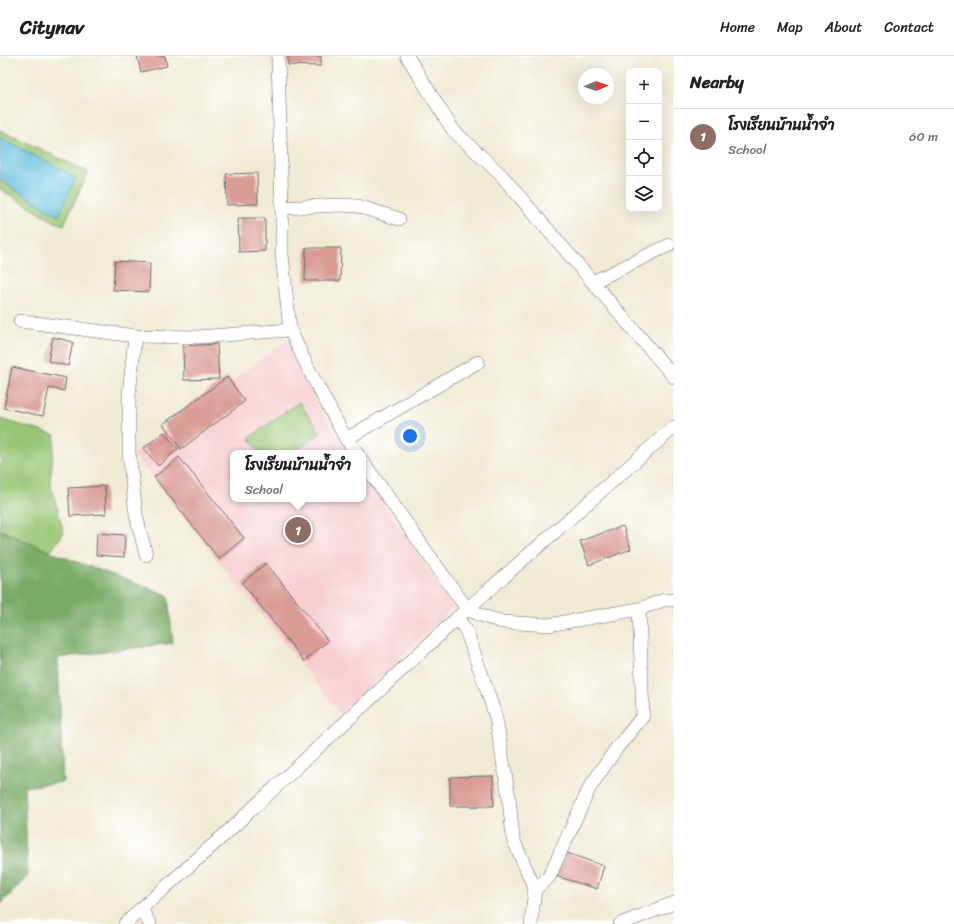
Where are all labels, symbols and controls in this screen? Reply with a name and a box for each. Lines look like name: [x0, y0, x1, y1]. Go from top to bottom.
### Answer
text: Citynav: [20, 11, 84, 44]
text: Home: [720, 15, 755, 40]
text: Map: [777, 15, 803, 40]
text: About: [825, 15, 862, 40]
text: Contact: [884, 15, 934, 40]
text: Nearby: [690, 67, 744, 97]
north arrow: [578, 68, 614, 104]
map controls: [626, 68, 662, 212]
button: +: [626, 68, 662, 104]
button: −: [626, 104, 662, 140]
text: โรงเรียนบ้านน้ำจำ: [728, 112, 835, 138]
text: 1: [700, 125, 706, 148]
text: 60 m: [909, 125, 938, 148]
text: School: [728, 138, 766, 161]
button: locate: [626, 140, 662, 176]
button: layers: [626, 176, 662, 212]
your location: [400, 426, 420, 446]
popup: [230, 450, 366, 502]
text: โรงเรียนบ้านน้ำจำ: [245, 452, 351, 478]
text: School: [245, 478, 283, 501]
pin: 1: [285, 515, 311, 545]

